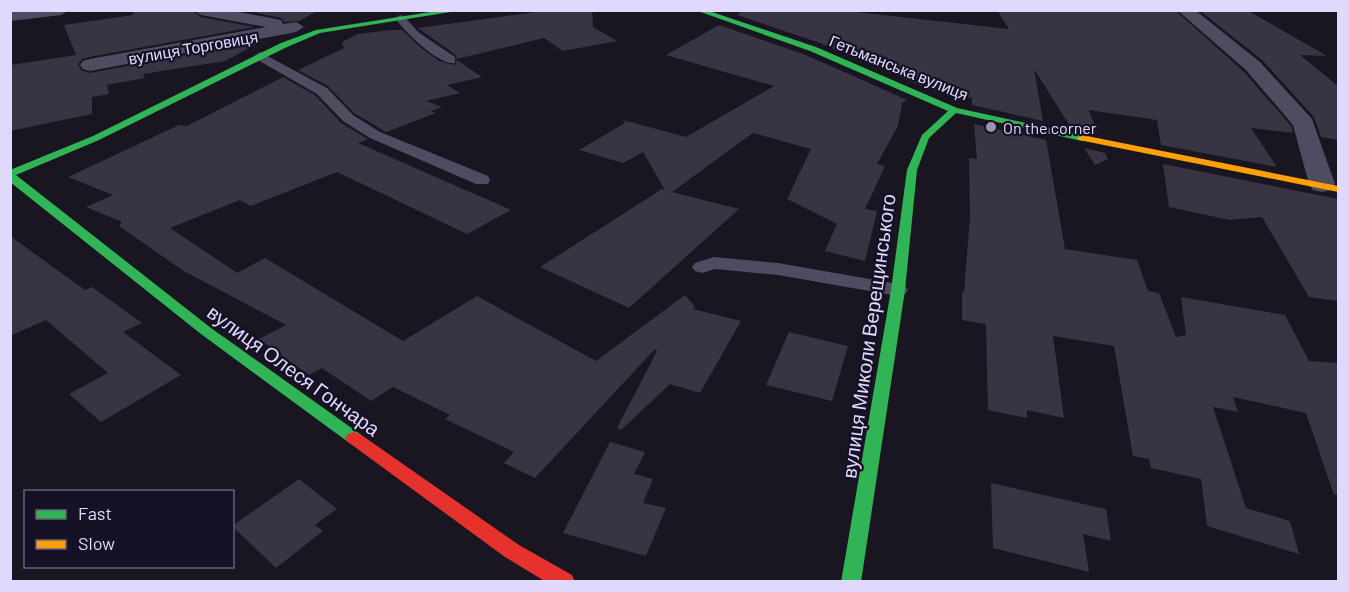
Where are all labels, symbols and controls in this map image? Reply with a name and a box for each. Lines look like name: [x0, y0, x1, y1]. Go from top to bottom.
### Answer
street label: вулиця Торговиця: [127, 26, 259, 68]
street label: Гетьманська вулиця: [827, 30, 971, 104]
place label: On the corner: [1003, 118, 1097, 137]
marker: On the corner: [984, 120, 998, 134]
street label: вулиця Миколи Верещинського: [836, 192, 900, 480]
street label: вулиця Олеся Гончара: [203, 299, 386, 441]
legend: [24, 490, 234, 568]
text: Fast: [78, 502, 112, 524]
text: Slow: [78, 532, 115, 554]

